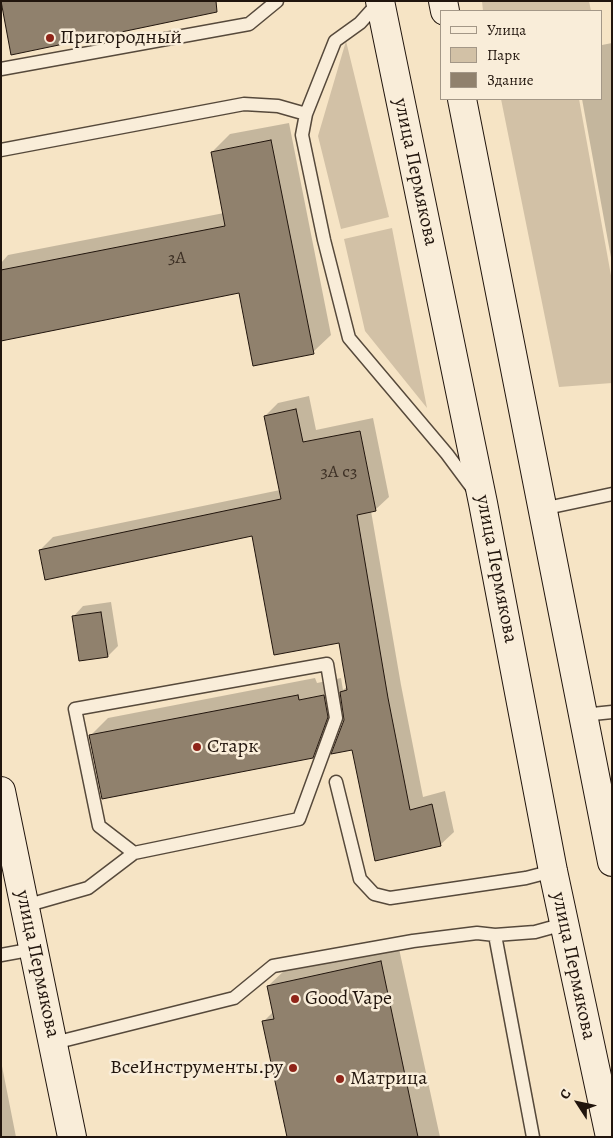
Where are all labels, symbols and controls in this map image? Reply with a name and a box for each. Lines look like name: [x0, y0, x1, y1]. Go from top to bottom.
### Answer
legend: [440, 10, 603, 100]
text: Улица: [487, 20, 526, 40]
place label: Пригородный: [60, 26, 182, 50]
marker: Пригородный: [44, 32, 56, 44]
text: Парк: [487, 45, 520, 65]
text: Здание: [487, 70, 534, 90]
street label: улица Пермякова: [388, 96, 442, 248]
house number: 3А: [168, 248, 186, 270]
house number: 3А с3: [321, 462, 357, 484]
street label: улица Пермякова: [470, 493, 522, 645]
place label: Старк: [207, 735, 259, 759]
marker: Старк: [191, 741, 203, 753]
street label: улица Пермякова: [10, 888, 64, 1040]
street label: улица Пермякова: [546, 890, 600, 1042]
place label: Good Vape: [305, 987, 392, 1011]
marker: Good Vape: [289, 993, 301, 1005]
place label: ВсеИнструменты.ру: [110, 1056, 283, 1080]
marker: ВсеИнструменты.ру: [287, 1062, 299, 1074]
place label: Матрица: [350, 1067, 427, 1091]
marker: Матрица: [334, 1073, 346, 1085]
north arrow: [553, 1078, 603, 1128]
text: С: [555, 1085, 576, 1103]

